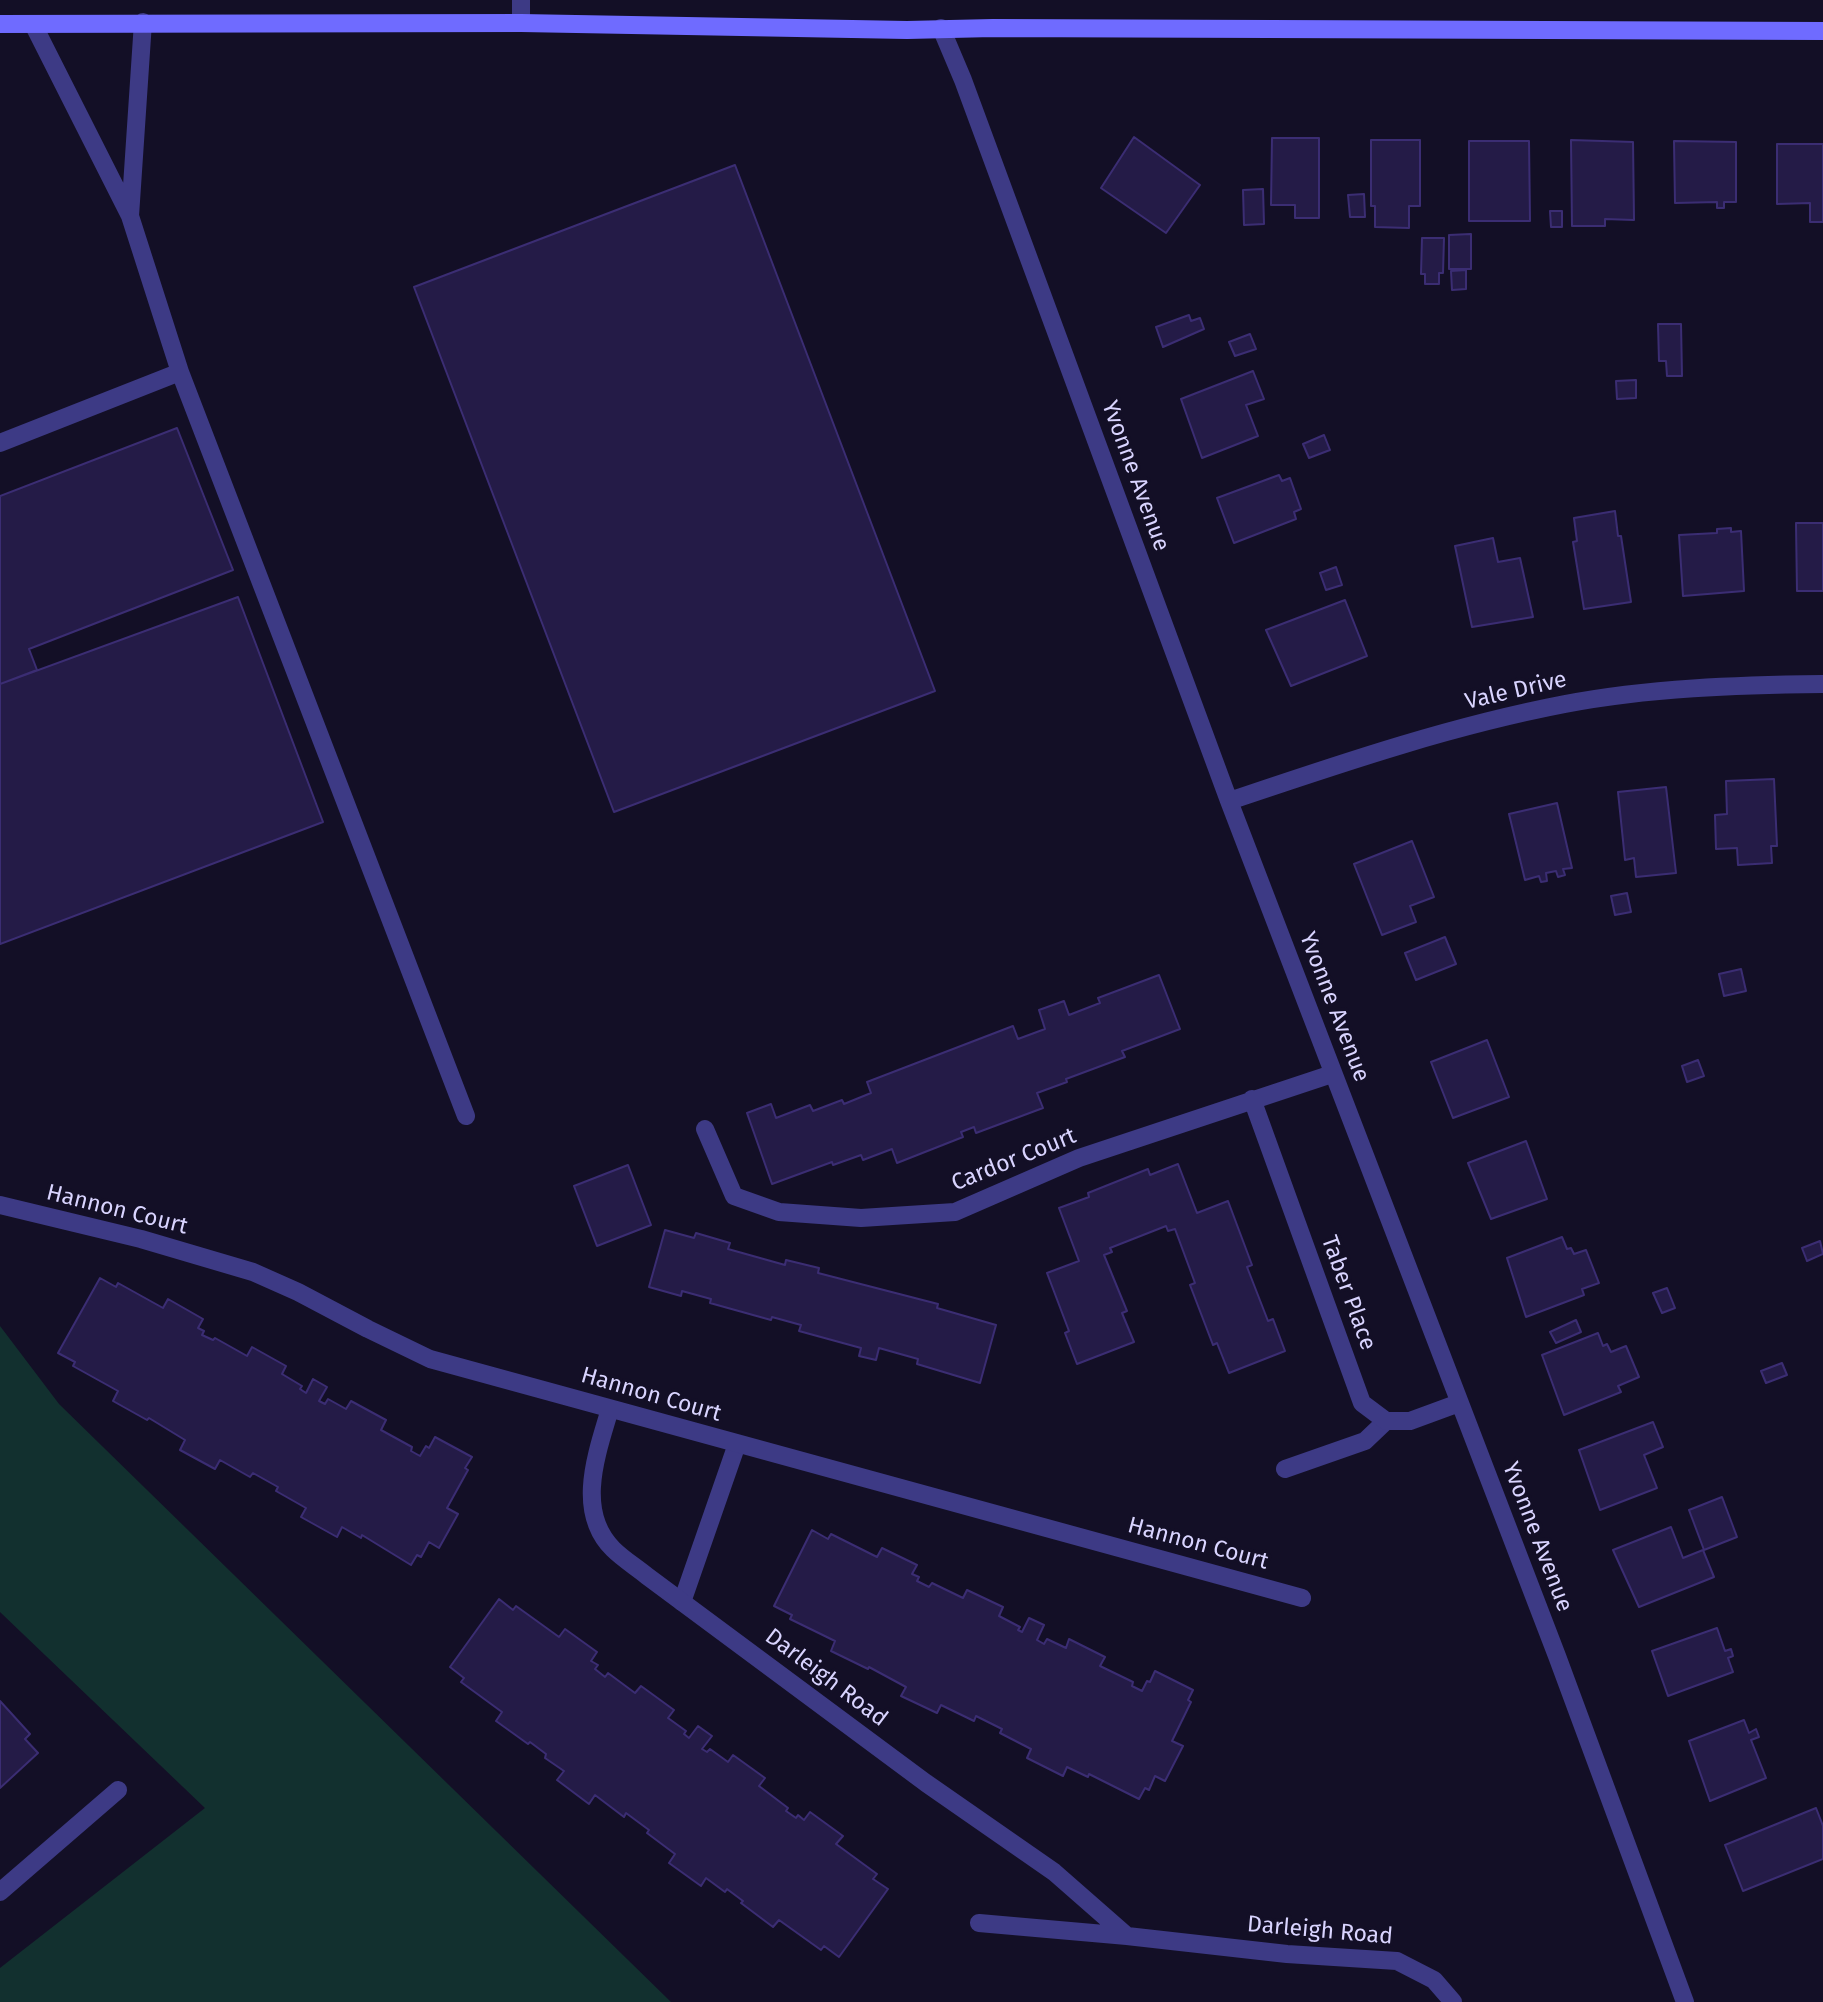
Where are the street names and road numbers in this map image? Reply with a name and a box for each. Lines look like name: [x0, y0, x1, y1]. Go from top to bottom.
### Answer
street label: Yvonne Avenue: [1095, 397, 1175, 555]
street label: Vale Drive: [1463, 666, 1569, 716]
street label: Yvonne Avenue: [1293, 928, 1375, 1086]
street label: Cardor Court: [948, 1122, 1080, 1198]
street label: Hannon Court: [44, 1179, 190, 1241]
street label: Taber Place: [1315, 1232, 1381, 1354]
street label: Hannon Court: [578, 1362, 724, 1428]
street label: Yvonne Avenue: [1496, 1458, 1578, 1616]
street label: Hannon Court: [1125, 1512, 1271, 1576]
street label: Darleigh Road: [759, 1623, 893, 1733]
street label: Darleigh Road: [1246, 1911, 1394, 1951]

